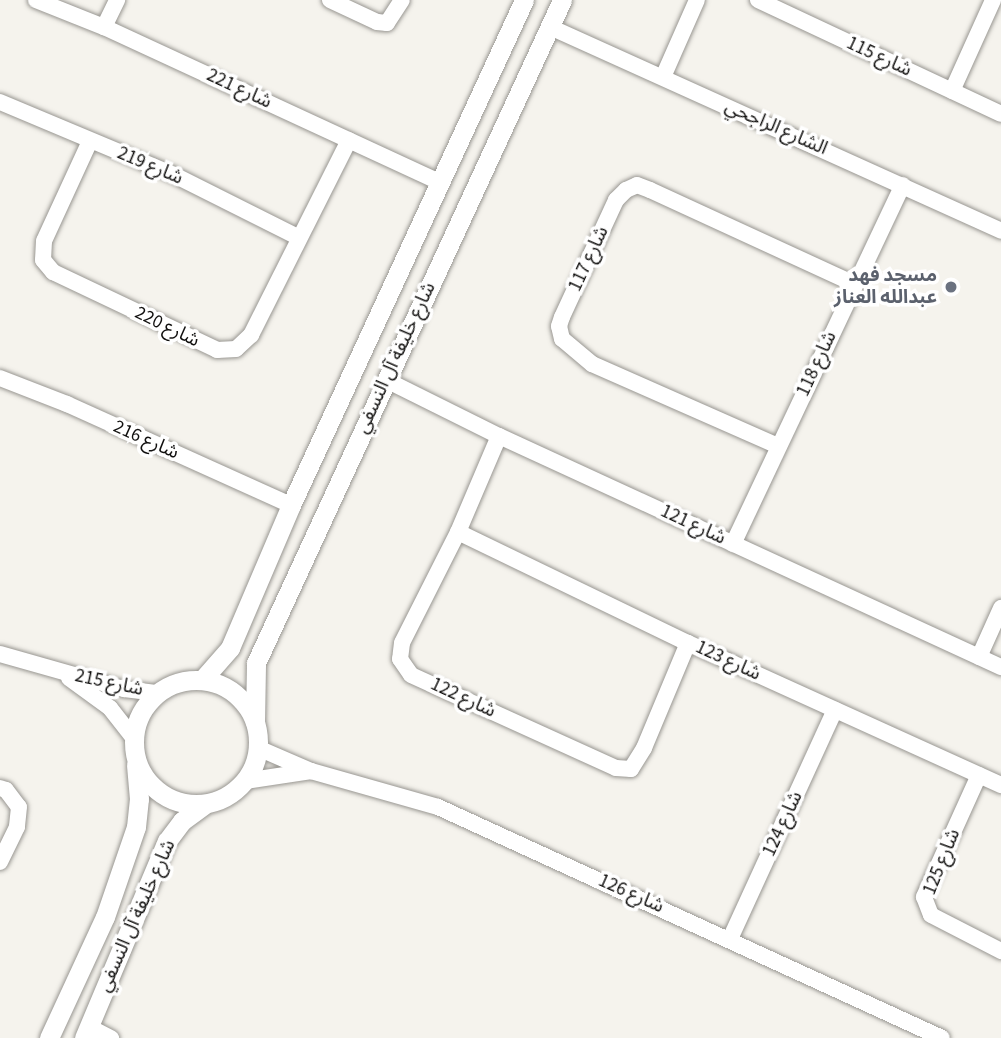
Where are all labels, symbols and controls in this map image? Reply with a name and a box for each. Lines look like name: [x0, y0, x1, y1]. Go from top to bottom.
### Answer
street label: شارع 115: [843, 32, 915, 82]
street label: شارع 221: [203, 64, 275, 114]
street label: الشارع الراجحي: [721, 95, 831, 161]
street label: شارع 219: [114, 142, 186, 190]
street label: شارع 117: [564, 223, 614, 295]
place label: مسجد فهد عبدالله العناز: [834, 265, 937, 309]
street label: شارع خليفة آل النسفي: [351, 279, 441, 437]
marker: مسجد فهد عبدالله العناز: [943, 279, 959, 295]
street label: شارع 220: [131, 302, 203, 352]
street label: شارع 118: [792, 328, 842, 400]
street label: شارع 216: [110, 416, 182, 464]
street label: شارع 121: [657, 500, 729, 550]
street label: شارع 123: [692, 636, 764, 686]
street label: شارع 215: [73, 665, 145, 701]
street label: شارع 122: [427, 673, 499, 723]
street label: شارع 124: [758, 788, 808, 860]
street label: شارع 125: [918, 826, 966, 898]
street label: شارع خليفة آل النسفي: [93, 836, 181, 996]
street label: شارع 126: [595, 870, 667, 918]

